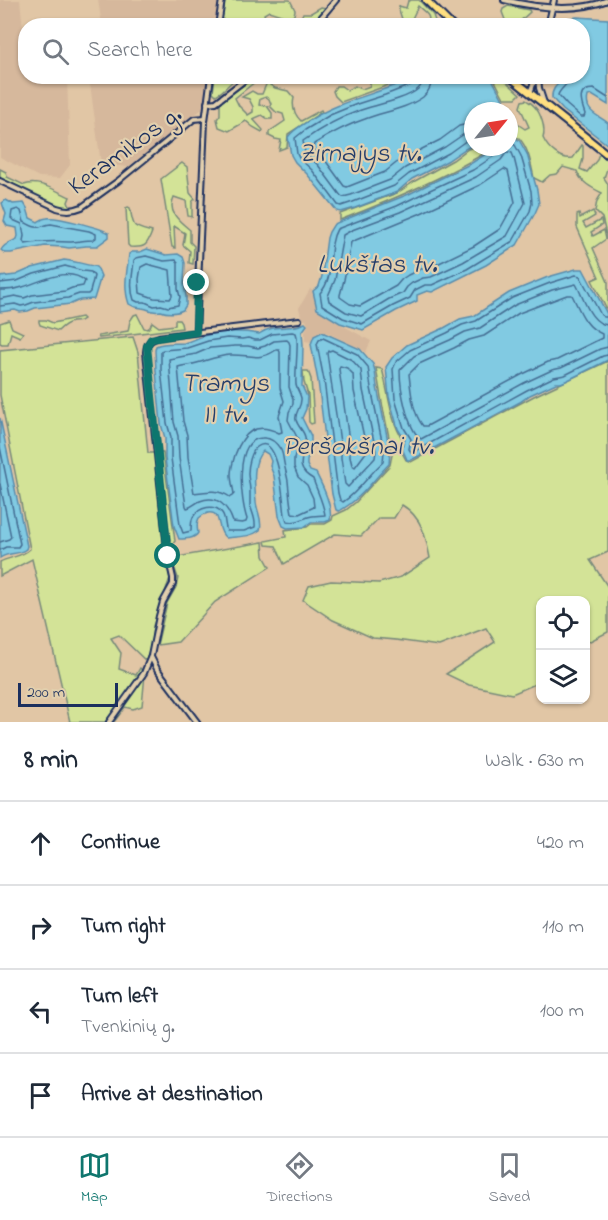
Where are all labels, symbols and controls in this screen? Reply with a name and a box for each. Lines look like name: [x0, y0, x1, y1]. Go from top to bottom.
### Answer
search box: [18, 18, 590, 84]
icon: search: [39, 35, 72, 68]
text: Search here: [87, 35, 192, 67]
street label: Keramikos g.: [61, 97, 191, 206]
north arrow: [464, 102, 518, 156]
water label: Zirnajys tv.: [299, 135, 422, 174]
water label: Lukštas tv.: [317, 246, 438, 285]
route end: [183, 269, 209, 295]
water label: Tramys II tv.: [181, 365, 269, 435]
water label: Peršokšnai tv.: [282, 428, 434, 467]
route start: [154, 542, 180, 568]
map controls: [536, 596, 590, 704]
button: locate: [536, 596, 590, 650]
button: layers: [536, 650, 590, 704]
scale bar: [18, 680, 118, 708]
text: 200 m: [27, 681, 65, 705]
text: 8 min: [24, 742, 78, 780]
text: Walk · 630 m: [485, 747, 584, 776]
icon: ahead: [24, 827, 57, 860]
text: Continue: [81, 827, 160, 859]
text: 420 m: [537, 829, 584, 858]
icon: right: [24, 911, 57, 944]
text: Turn right: [81, 911, 166, 943]
text: 110 m: [542, 913, 584, 942]
text: Turn left: [81, 981, 158, 1013]
icon: left: [24, 995, 57, 1028]
text: 100 m: [540, 997, 584, 1026]
text: Tvenkinių g.: [81, 1013, 175, 1042]
icon: arrive: [24, 1079, 57, 1112]
text: Arrive at destination: [81, 1079, 263, 1111]
tab: Map: [78, 1149, 111, 1209]
tab: Directions: [266, 1149, 333, 1209]
tab: Saved: [488, 1149, 530, 1209]

